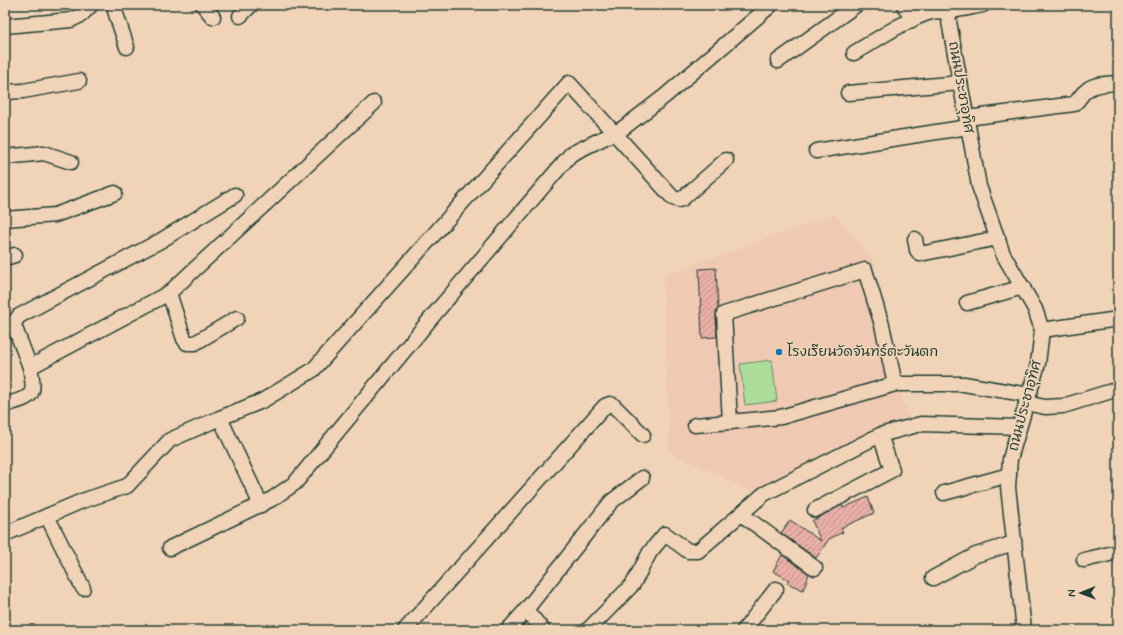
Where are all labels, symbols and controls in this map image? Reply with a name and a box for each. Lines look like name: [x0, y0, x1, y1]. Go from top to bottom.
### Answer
street label: ถนนประชาอุทิศ: [944, 40, 978, 135]
place label: โรงเรียนวัดจันทร์ตะวันตก: [787, 342, 938, 361]
marker: โรงเรียนวัดจันทร์ตะวันตก: [774, 347, 784, 357]
street label: ถนนประชาอุทิศ: [1004, 358, 1046, 453]
north arrow: [1061, 573, 1101, 613]
text: N: [1065, 589, 1079, 597]

